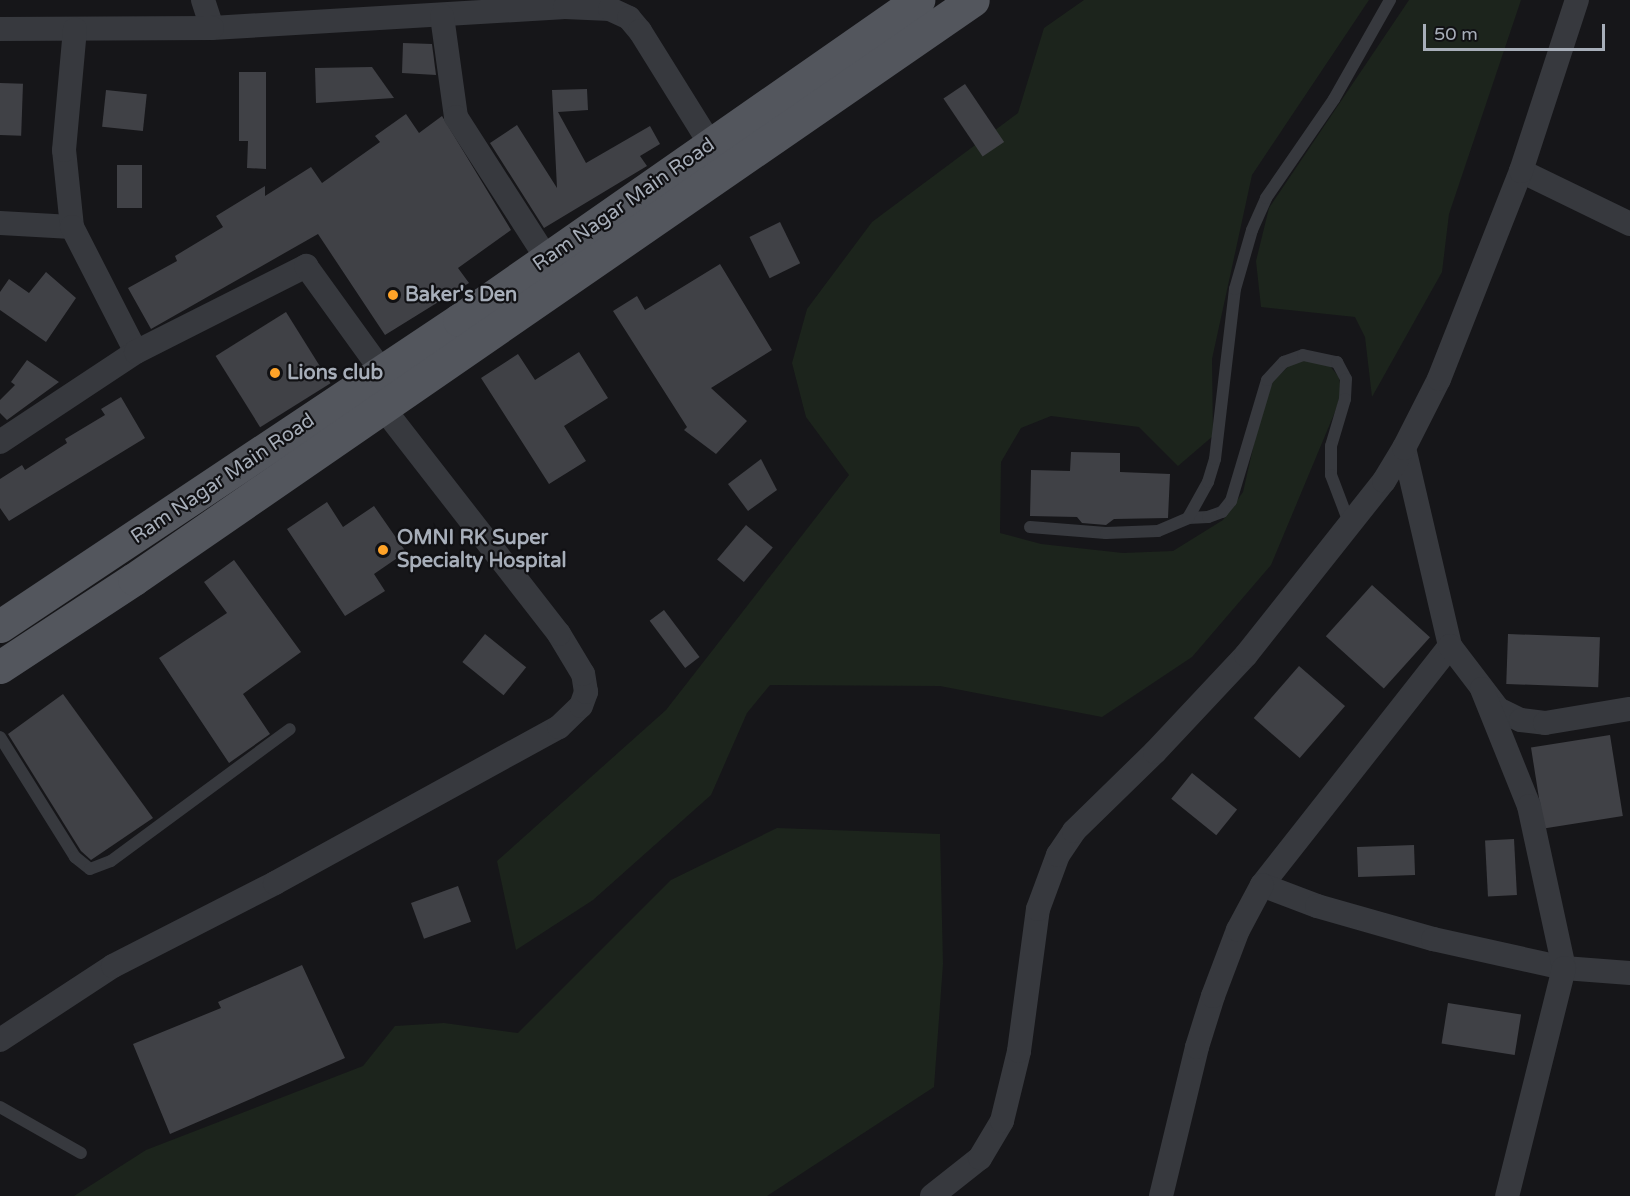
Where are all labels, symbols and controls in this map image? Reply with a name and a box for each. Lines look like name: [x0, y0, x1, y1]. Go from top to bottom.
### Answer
scale bar: [1426, 12, 1608, 50]
text: 50 m: [1434, 23, 1478, 45]
street label: Ram Nagar Main Road: [529, 133, 719, 277]
place label: Baker's Den: [405, 283, 517, 307]
marker: Baker's Den: [386, 288, 400, 302]
place label: Lions club: [287, 361, 383, 385]
marker: Lions club: [268, 366, 282, 380]
street label: Ram Nagar Main Road: [127, 409, 319, 549]
place label: OMNI RK Super Specialty Hospital: [397, 526, 566, 573]
marker: OMNI RK Super Specialty Hospital: [374, 541, 392, 559]

